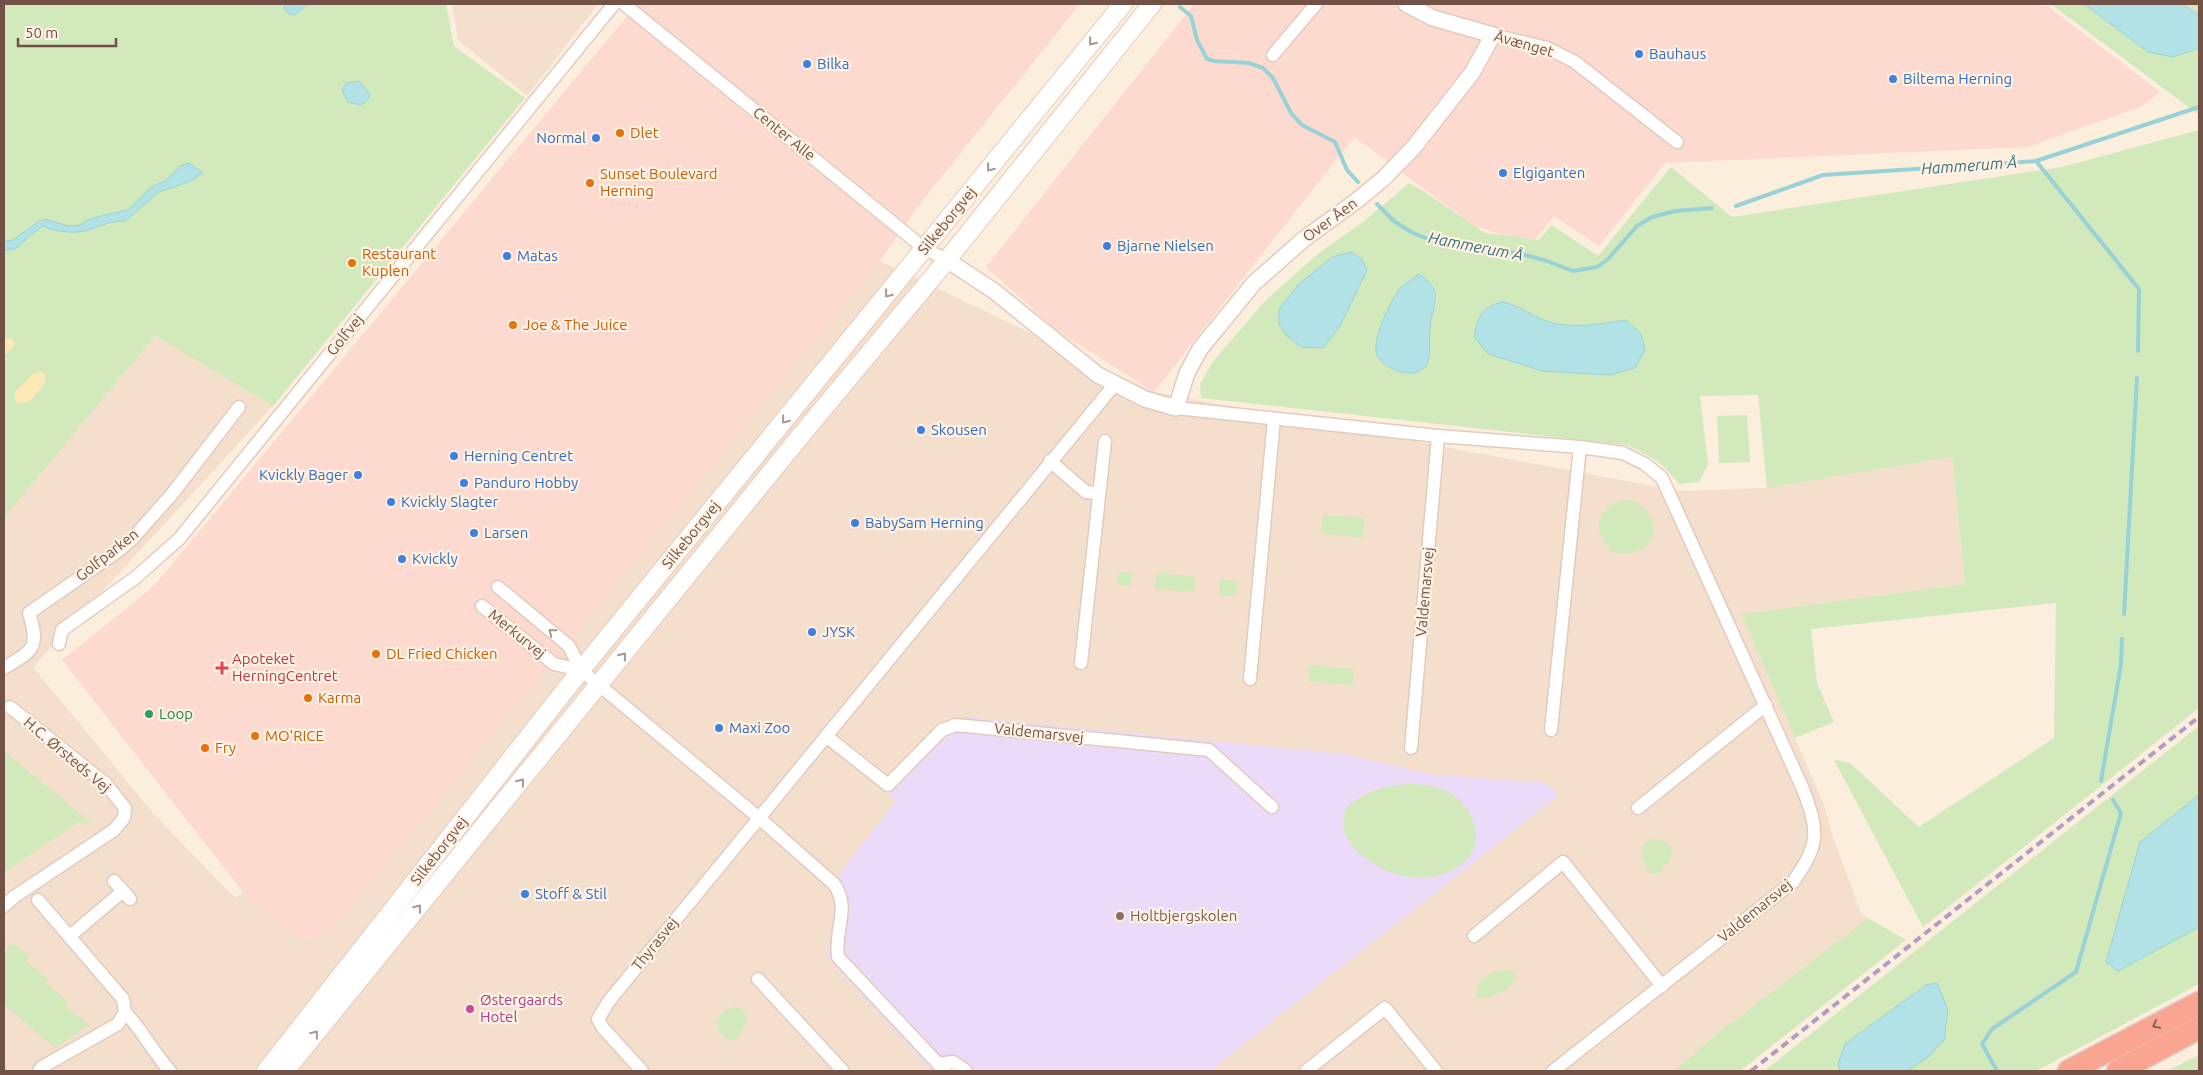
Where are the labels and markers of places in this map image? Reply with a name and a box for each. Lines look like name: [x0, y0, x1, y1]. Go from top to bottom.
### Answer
place label: Bauhaus: [1649, 45, 1706, 62]
marker: Bauhaus: [1633, 48, 1645, 60]
place label: Bilka: [817, 55, 849, 72]
marker: Bilka: [801, 58, 813, 70]
place label: Biltema Herning: [1903, 70, 2012, 87]
marker: Biltema Herning: [1887, 73, 1899, 85]
place label: Dlet: [630, 124, 659, 141]
marker: Dlet: [614, 127, 626, 139]
place label: Normal: [536, 129, 586, 146]
marker: Normal: [590, 132, 602, 144]
place label: Elgiganten: [1513, 164, 1585, 181]
place label: Sunset Boulevard Herning: [600, 165, 718, 199]
marker: Elgiganten: [1497, 167, 1509, 179]
marker: Sunset Boulevard Herning: [584, 177, 596, 189]
place label: Bjarne Nielsen: [1117, 237, 1214, 254]
marker: Bjarne Nielsen: [1101, 240, 1113, 252]
place label: Restaurant Kuplen: [362, 245, 436, 279]
place label: Matas: [517, 247, 558, 264]
marker: Matas: [501, 250, 513, 262]
marker: Restaurant Kuplen: [346, 257, 358, 269]
place label: Joe & The Juice: [523, 316, 628, 333]
marker: Joe & The Juice: [507, 319, 519, 331]
place label: Skousen: [931, 421, 987, 438]
marker: Skousen: [915, 424, 927, 436]
place label: Herning Centret: [464, 447, 573, 464]
marker: Herning Centret: [448, 450, 460, 462]
place label: Kvickly Bager: [259, 466, 348, 483]
marker: Kvickly Bager: [352, 469, 364, 481]
place label: Panduro Hobby: [474, 474, 578, 491]
marker: Panduro Hobby: [458, 477, 470, 489]
place label: Kvickly Slagter: [401, 493, 498, 510]
marker: Kvickly Slagter: [385, 496, 397, 508]
place label: BabySam Herning: [865, 514, 984, 531]
marker: BabySam Herning: [849, 517, 861, 529]
place label: Larsen: [484, 524, 528, 541]
marker: Larsen: [468, 527, 480, 539]
place label: Kvickly: [412, 550, 458, 567]
marker: Kvickly: [396, 553, 408, 565]
place label: JYSK: [822, 623, 855, 640]
marker: JYSK: [806, 626, 818, 638]
place label: DL Fried Chicken: [386, 645, 498, 662]
marker: DL Fried Chicken: [370, 648, 382, 660]
place label: Apoteket HerningCentret: [232, 650, 338, 684]
marker: Apoteket HerningCentret: [216, 662, 228, 674]
place label: Karma: [318, 689, 361, 706]
marker: Karma: [302, 692, 314, 704]
place label: Loop: [159, 705, 193, 722]
marker: Loop: [143, 708, 155, 720]
place label: Maxi Zoo: [729, 719, 790, 736]
marker: Maxi Zoo: [713, 722, 725, 734]
place label: MO'RICE: [265, 727, 324, 744]
marker: MO'RICE: [249, 730, 261, 742]
place label: Fry: [215, 739, 236, 756]
marker: Fry: [199, 742, 211, 754]
place label: Stoff & Stil: [535, 885, 607, 902]
marker: Stoff & Stil: [519, 888, 531, 900]
place label: Holtbjergskolen: [1130, 907, 1237, 924]
marker: Holtbjergskolen: [1114, 910, 1126, 922]
place label: Østergaards Hotel: [480, 991, 563, 1025]
marker: Østergaards Hotel: [464, 1003, 476, 1015]

